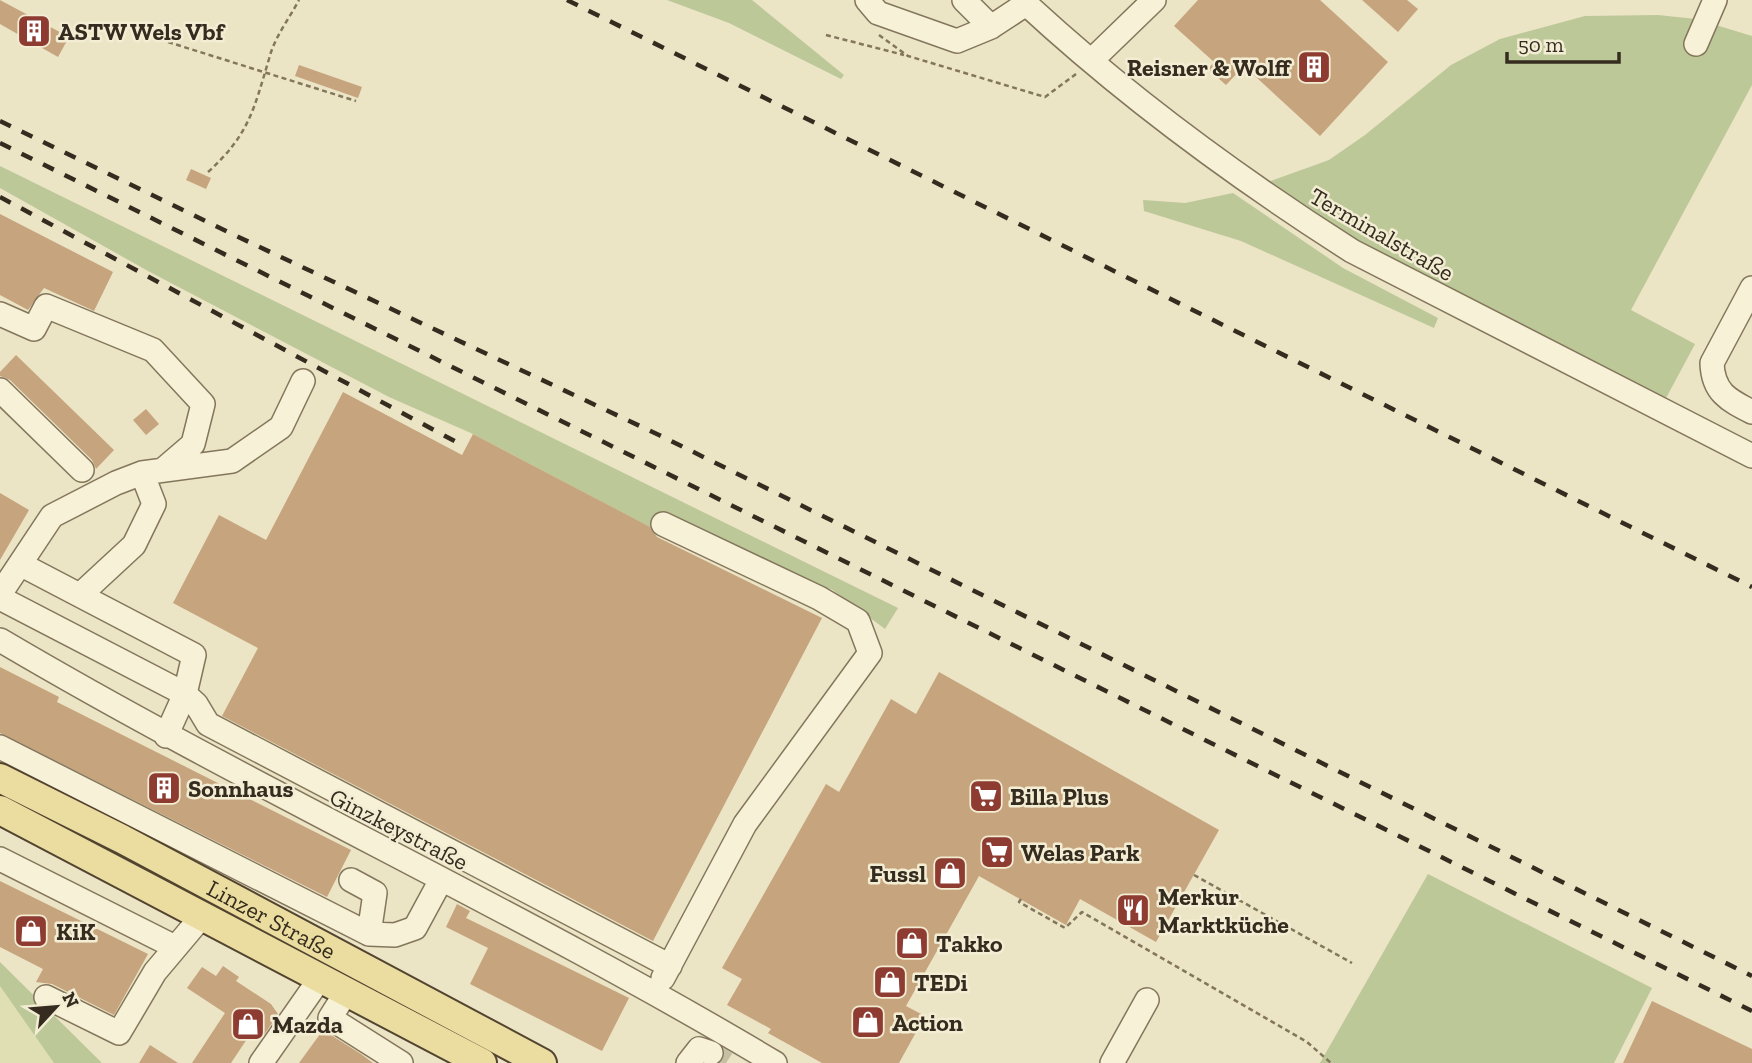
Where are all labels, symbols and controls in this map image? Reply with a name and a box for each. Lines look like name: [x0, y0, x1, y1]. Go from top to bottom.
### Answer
building icon: ASTW Wels Vbf: [15, 12, 53, 50]
place label: ASTW Wels Vbf: [58, 17, 227, 46]
scale bar: [1507, 21, 1619, 65]
text: 50 m: [1518, 32, 1564, 57]
building icon: Reisner & Wolff: [1295, 48, 1333, 86]
place label: Reisner & Wolff: [1127, 53, 1293, 82]
street label: Terminalstraße: [1305, 181, 1459, 287]
building icon: Sonnhaus: [145, 769, 183, 807]
place label: Sonnhaus: [188, 774, 294, 803]
supermarket icon: Billa Plus: [967, 777, 1005, 815]
street label: Ginzkeystraße: [325, 782, 473, 876]
place label: Billa Plus: [1010, 782, 1109, 811]
supermarket icon: Welas Park: [978, 833, 1016, 871]
place label: Welas Park: [1021, 838, 1139, 867]
shop icon: Fussl: [931, 854, 969, 892]
place label: Fussl: [869, 859, 926, 888]
street label: Linzer Straße: [202, 873, 341, 965]
place label: Merkur Marktküche: [1158, 882, 1289, 939]
restaurant icon: Merkur Marktküche: [1114, 891, 1152, 929]
shop icon: KiK: [12, 912, 50, 950]
place label: KiK: [56, 917, 96, 946]
shop icon: Takko: [893, 924, 931, 962]
place label: Takko: [936, 929, 1003, 958]
shop icon: TEDi: [871, 963, 909, 1001]
place label: TEDi: [914, 968, 968, 997]
north arrow: [21, 972, 91, 1042]
text: N: [57, 988, 84, 1011]
shop icon: Action: [849, 1003, 887, 1041]
shop icon: Mazda: [229, 1005, 267, 1043]
place label: Action: [892, 1008, 963, 1037]
place label: Mazda: [272, 1010, 343, 1039]

